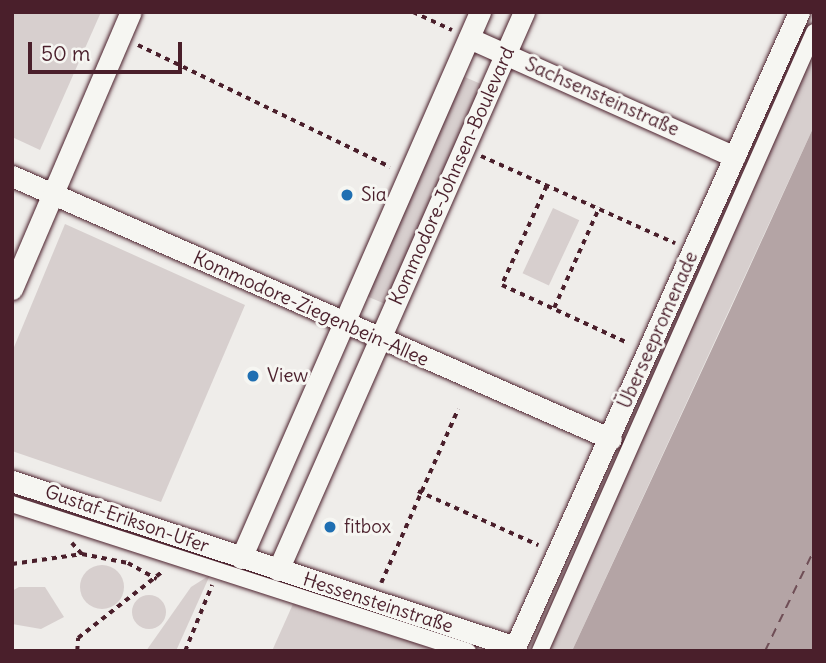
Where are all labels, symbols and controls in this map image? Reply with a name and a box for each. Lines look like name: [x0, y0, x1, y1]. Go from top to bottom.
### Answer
scale bar: [32, 28, 186, 72]
text: 50 m: [41, 40, 90, 67]
street label: Kommodore-Johnsen-Boulevard: [385, 43, 519, 309]
street label: Sachsensteinstraße: [521, 53, 683, 141]
place label: Sia: [361, 184, 387, 206]
marker: Sia: [339, 187, 355, 203]
street label: Kommodore-Ziegenbein-Allee: [190, 247, 432, 371]
street label: Überseepromenade: [613, 248, 703, 412]
place label: View: [267, 365, 308, 387]
marker: View: [245, 368, 261, 384]
street label: Gustaf-Erikson-Ufer: [42, 480, 212, 558]
place label: fitbox: [344, 516, 391, 538]
marker: fitbox: [322, 519, 338, 535]
street label: Hessensteinstraße: [300, 568, 456, 638]

